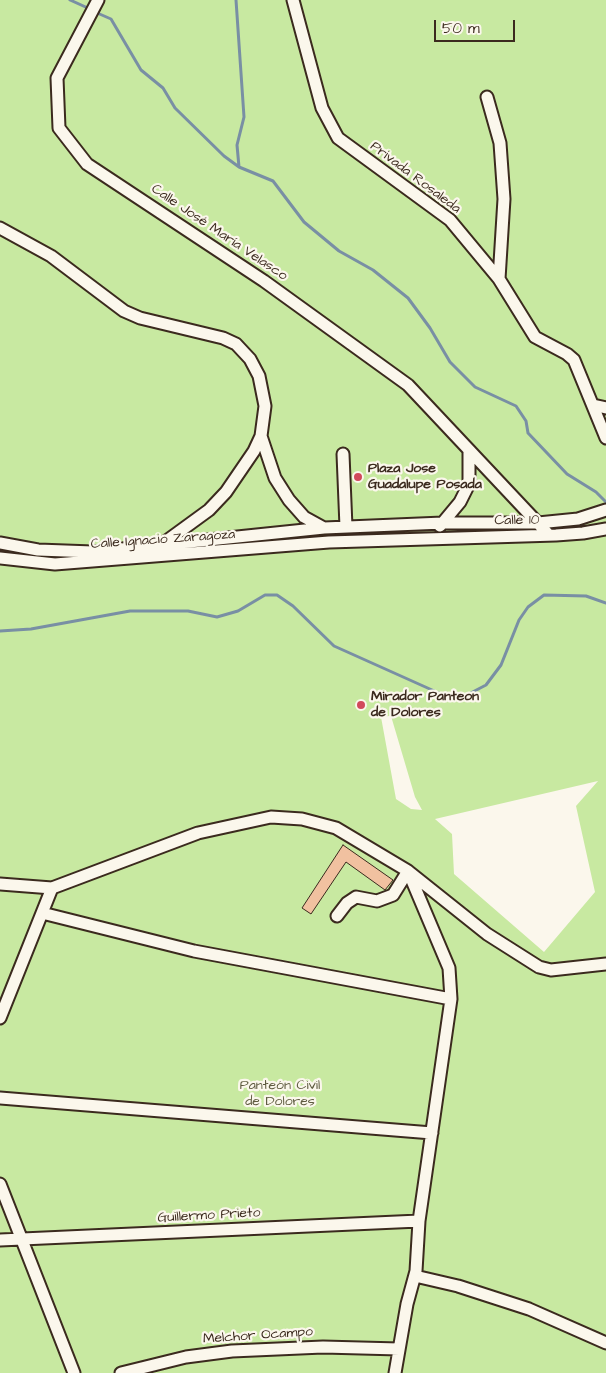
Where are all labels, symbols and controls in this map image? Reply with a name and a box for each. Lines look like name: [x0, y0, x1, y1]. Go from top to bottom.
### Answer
scale bar: [436, 10, 517, 42]
text: 50 m: [442, 18, 480, 39]
street label: Privada Rosaleda: [366, 138, 464, 218]
street label: Calle José María Velasco: [148, 181, 290, 285]
place label: Plaza Jose Guadalupe Posada: [368, 461, 482, 494]
marker: Plaza Jose Guadalupe Posada: [352, 471, 364, 483]
street label: Calle 10: [494, 512, 540, 530]
street label: Calle Ignacio Zaragoza: [90, 527, 236, 553]
place label: Mirador Panteon de Dolores: [371, 689, 479, 722]
marker: Mirador Panteon de Dolores: [355, 699, 367, 711]
park label: Panteón Civil de Dolores: [240, 1078, 320, 1110]
street label: Guillermo Prieto: [157, 1205, 261, 1227]
street label: Melchor Ocampo: [202, 1324, 314, 1348]

